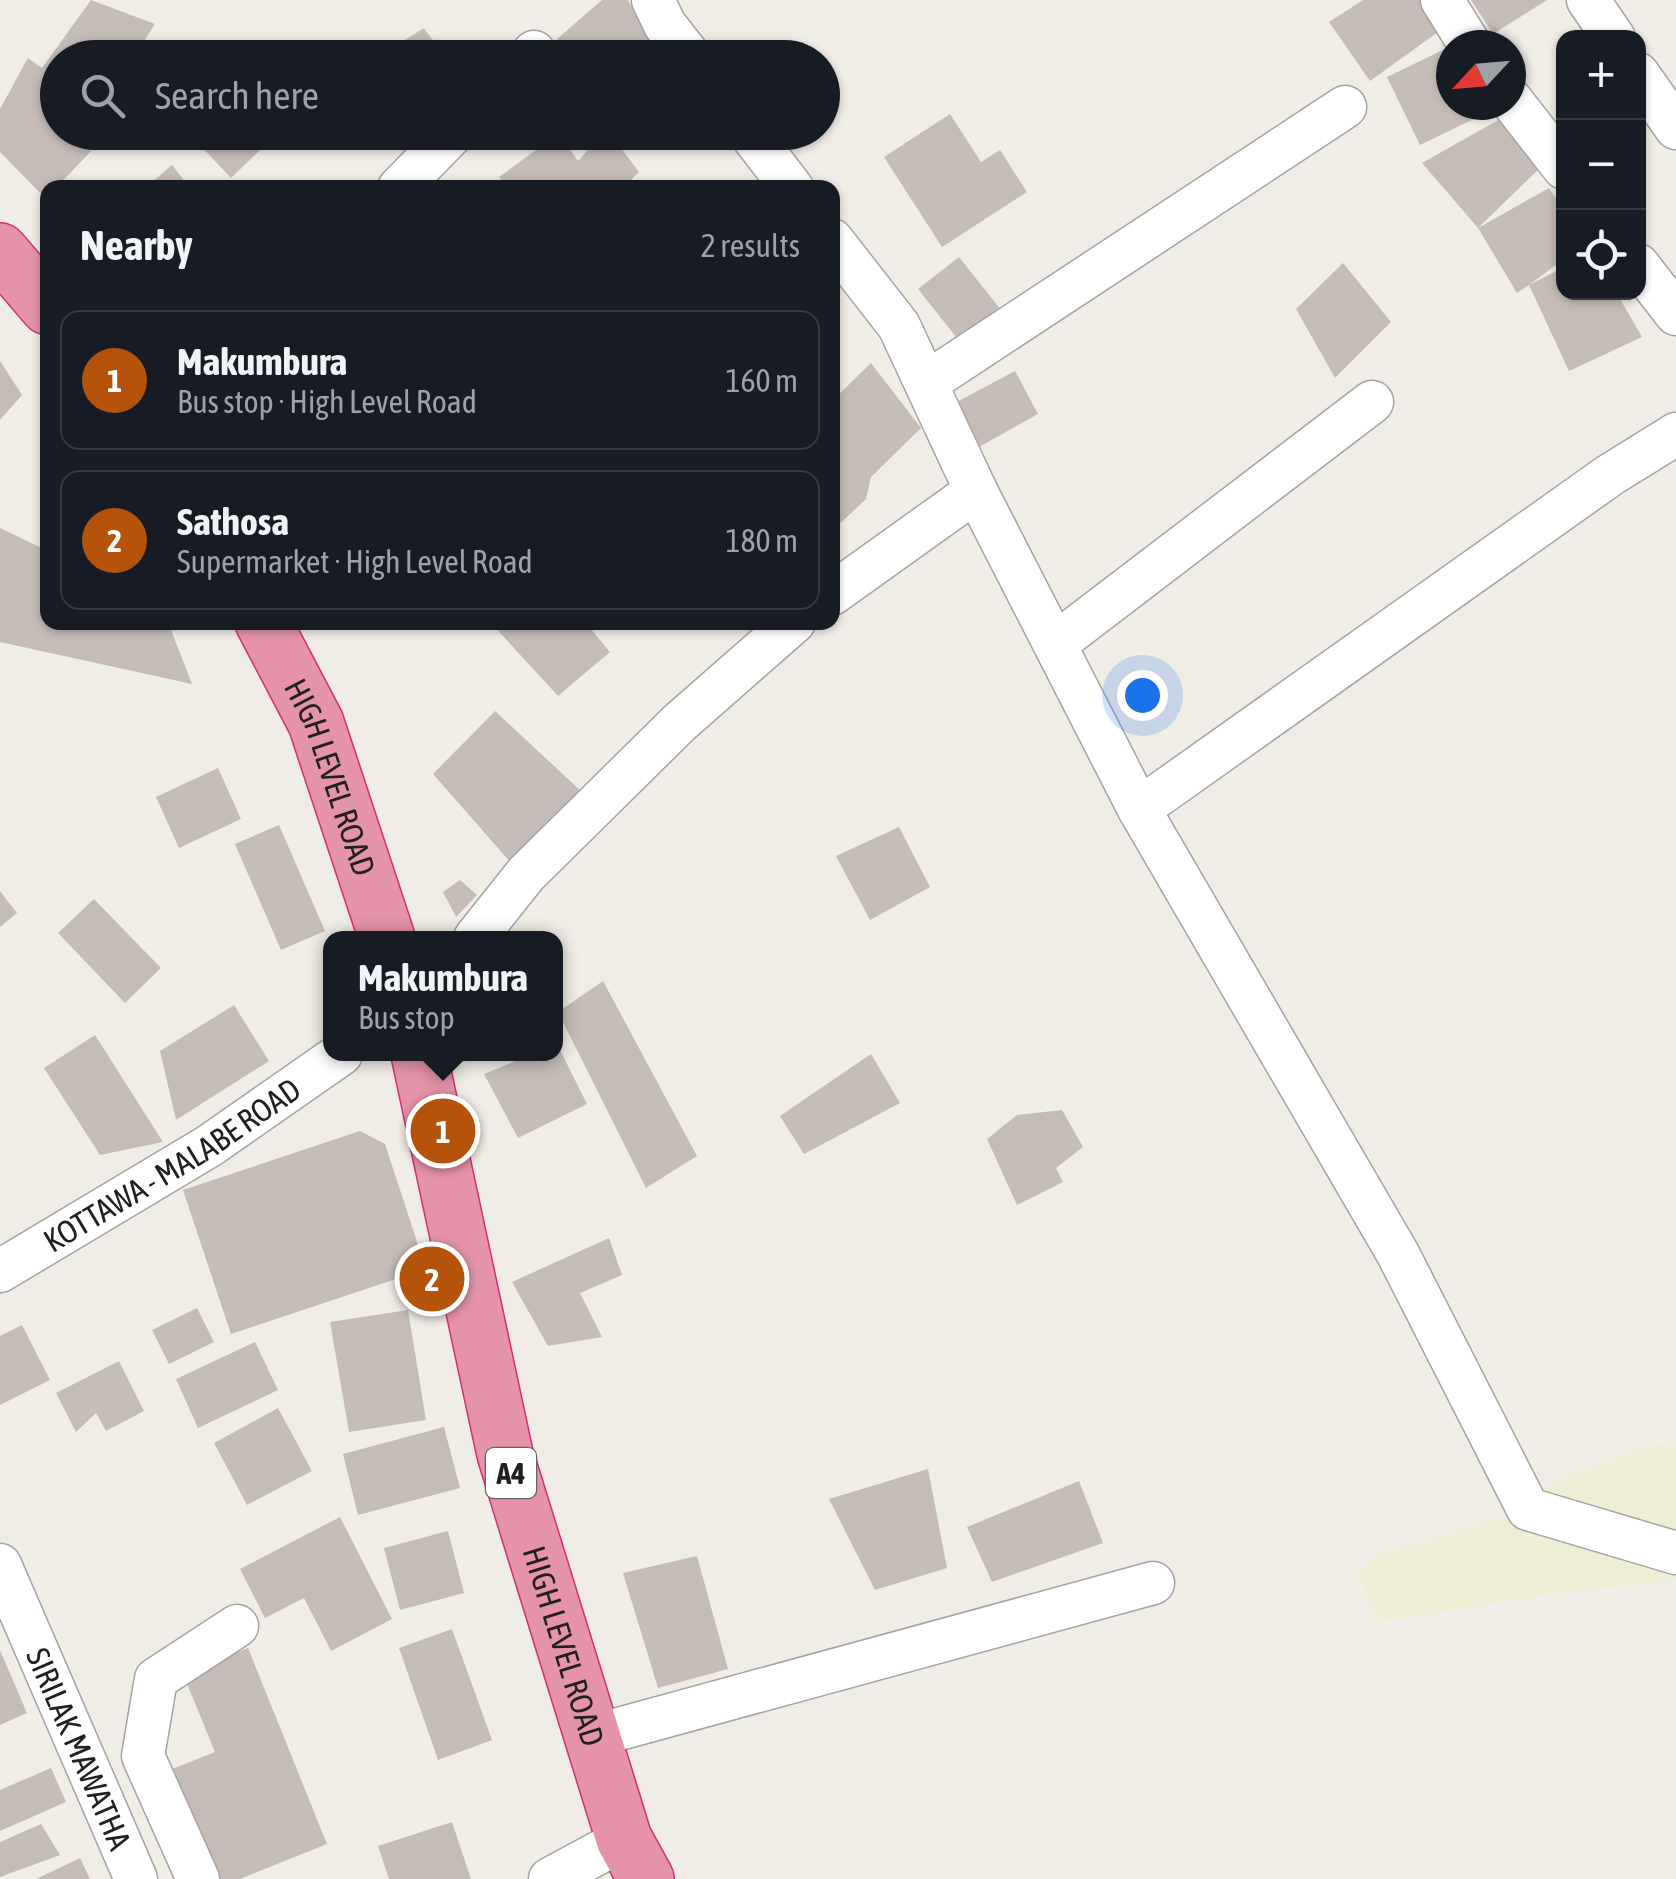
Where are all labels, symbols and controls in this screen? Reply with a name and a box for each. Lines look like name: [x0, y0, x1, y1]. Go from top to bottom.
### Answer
north arrow: [1436, 30, 1526, 120]
map controls: [1556, 30, 1646, 300]
button: +: [1556, 30, 1646, 120]
search box: [40, 40, 840, 150]
icon: search: [75, 68, 130, 123]
text: Search here: [155, 74, 319, 117]
button: −: [1556, 120, 1646, 210]
button: locate: [1556, 210, 1646, 300]
text: Nearby: [80, 221, 193, 269]
text: 2 results: [701, 227, 800, 264]
text: Makumbura: [177, 340, 347, 383]
text: 1: [107, 362, 122, 399]
text: 160 m: [725, 362, 798, 399]
text: Bus stop · High Level Road: [177, 383, 477, 420]
text: Sathosa: [177, 500, 289, 543]
text: 2: [107, 522, 122, 559]
text: 180 m: [725, 522, 798, 559]
text: Supermarket · High Level Road: [177, 543, 533, 580]
your location: [1117, 670, 1168, 721]
street label: HIGH LEVEL ROAD: [278, 672, 384, 880]
popup: [323, 931, 563, 1061]
text: Makumbura: [358, 956, 528, 999]
text: Bus stop: [358, 999, 455, 1036]
street label: KOTTAWA - MALABE ROAD: [37, 1070, 307, 1259]
pin: 1: [410, 1094, 476, 1168]
pin: 2: [400, 1242, 464, 1316]
road number: A4: [486, 1448, 536, 1498]
street label: HIGH LEVEL ROAD: [516, 1542, 613, 1750]
street label: SIRILAK MAWATHA: [20, 1642, 139, 1855]

